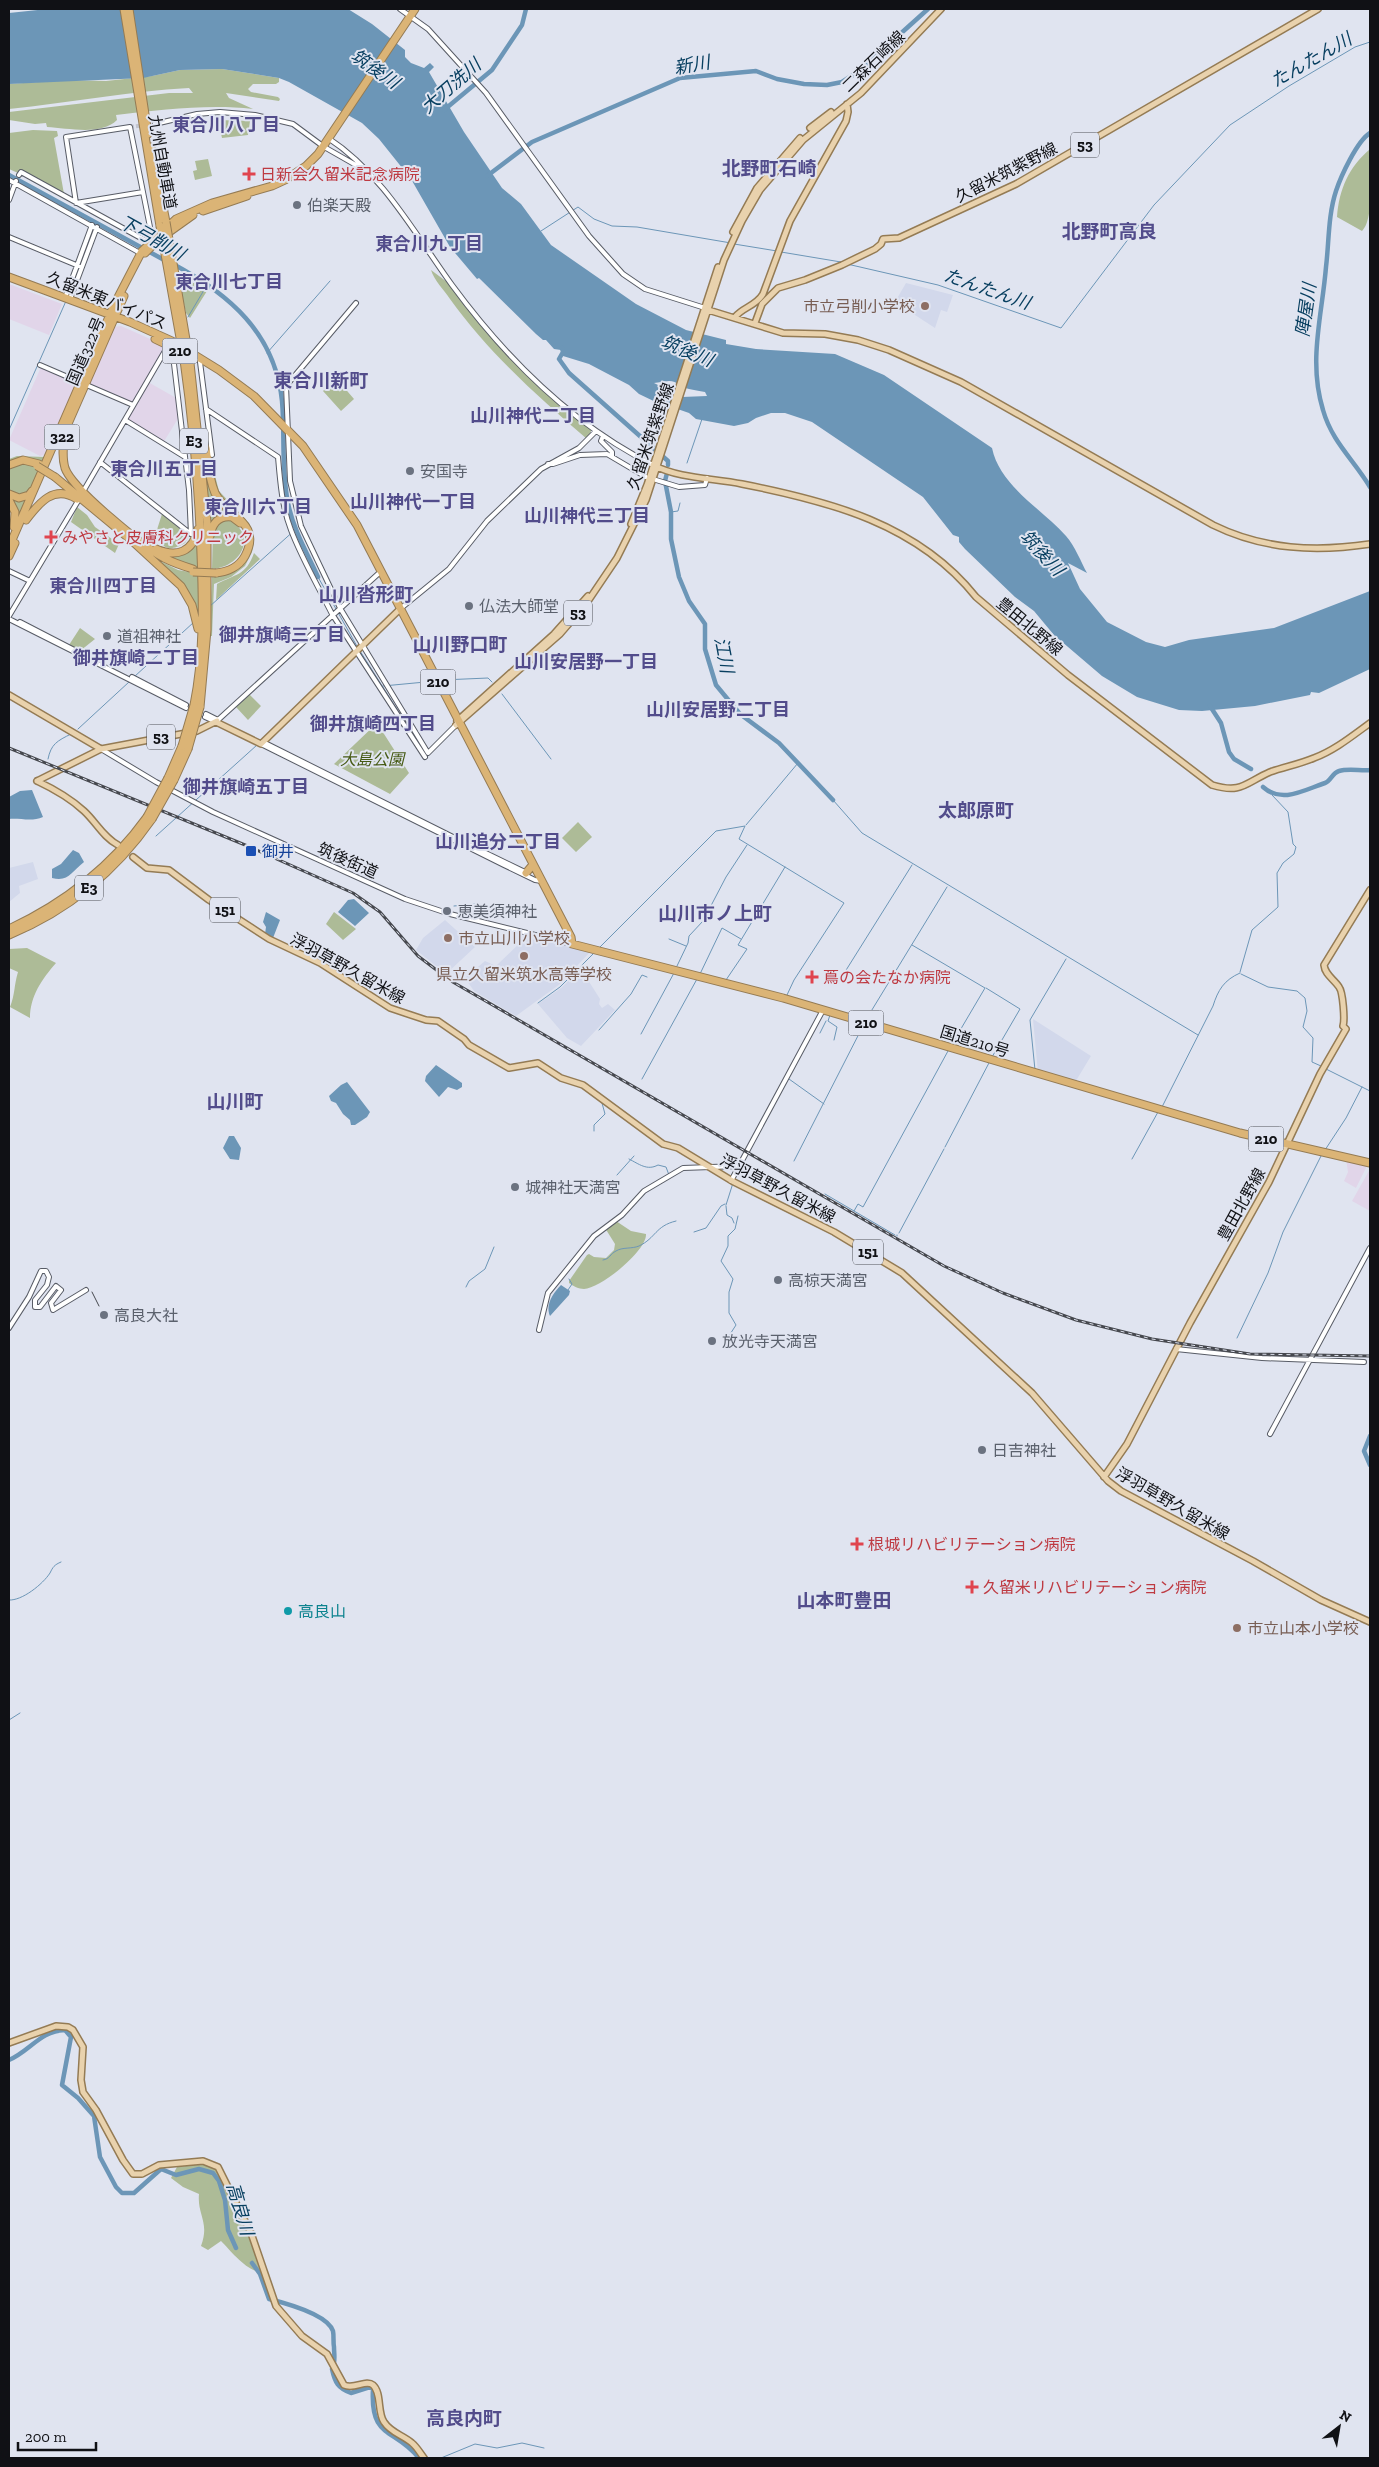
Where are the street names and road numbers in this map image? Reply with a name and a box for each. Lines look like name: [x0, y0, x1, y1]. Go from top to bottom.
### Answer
street label: 二森石崎線: [838, 27, 909, 96]
street label: 九州自動車道: [145, 113, 180, 211]
road number: 53: [1071, 132, 1099, 158]
street label: 久留米筑紫野線: [952, 139, 1060, 206]
street label: 久留米東バイパス: [44, 268, 170, 333]
street label: 国道322号: [63, 314, 108, 388]
road number: 210: [162, 338, 198, 364]
street label: 久留米筑紫野線: [623, 380, 678, 492]
road number: 322: [44, 424, 80, 450]
road number: E3: [180, 428, 208, 454]
street label: 豊田北野線: [993, 593, 1066, 659]
road number: 53: [564, 600, 592, 626]
road number: 210: [420, 670, 456, 694]
road number: 53: [147, 724, 175, 750]
street label: 筑後街道: [315, 839, 381, 882]
road number: E3: [75, 876, 103, 900]
road number: 151: [210, 898, 240, 922]
street label: 浮羽草野久留米線: [287, 929, 408, 1008]
road number: 210: [848, 1010, 884, 1036]
street label: 国道210号: [938, 1022, 1012, 1061]
road number: 210: [1248, 1126, 1284, 1152]
street label: 浮羽草野久留米線: [717, 1150, 839, 1227]
street label: 豊田北野線: [1214, 1165, 1269, 1244]
road number: 151: [853, 1240, 883, 1264]
street label: 浮羽草野久留米線: [1113, 1463, 1233, 1544]

